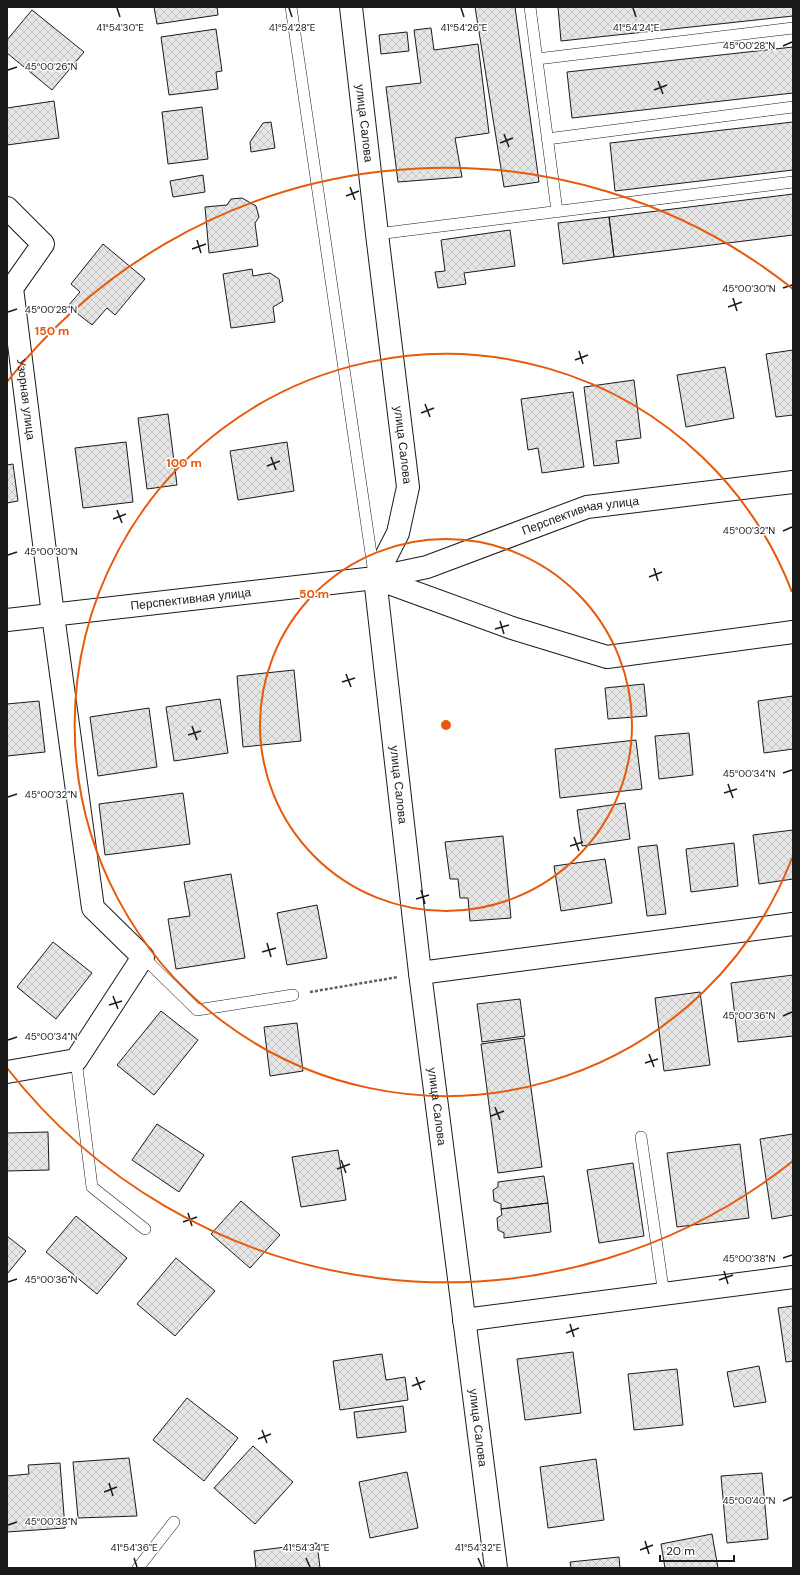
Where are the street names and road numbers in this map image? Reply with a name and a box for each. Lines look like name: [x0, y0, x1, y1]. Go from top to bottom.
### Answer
street label: улица Салова: [352, 83, 377, 163]
street label: Узорная улица: [13, 358, 39, 441]
street label: улица Салова: [390, 405, 416, 485]
street label: Перспективная улица: [520, 493, 640, 539]
street label: Перспективная улица: [130, 584, 252, 614]
street label: улица Салова: [386, 745, 411, 825]
street label: улица Салова: [424, 1066, 450, 1147]
street label: улица Салова: [465, 1388, 491, 1468]

